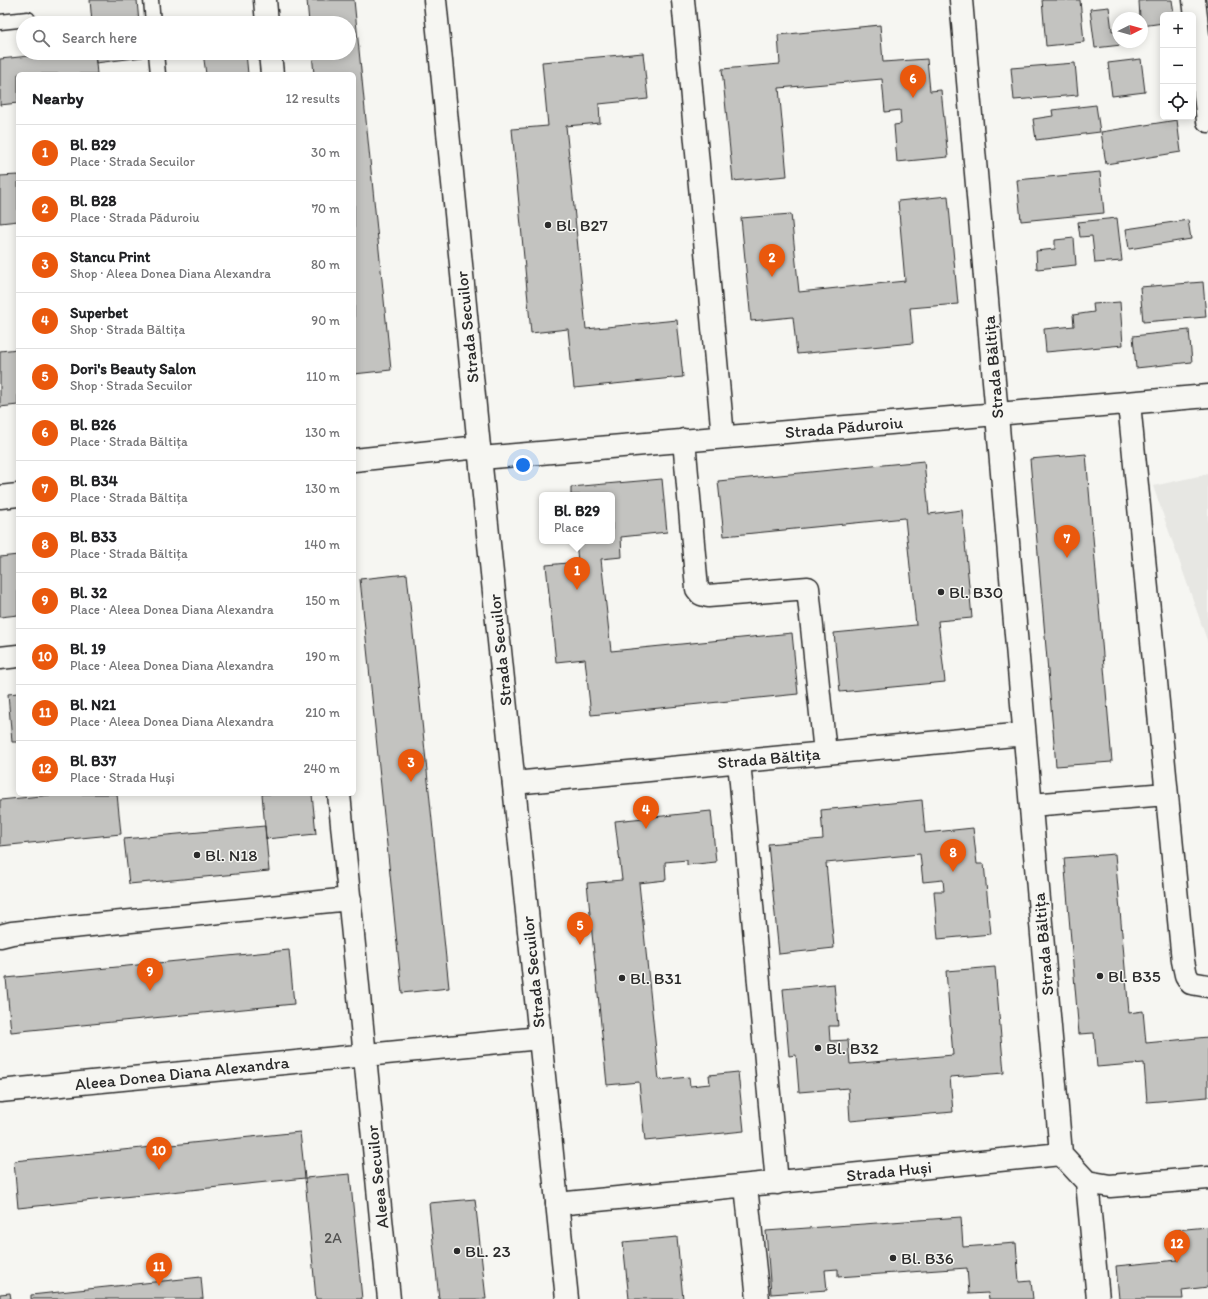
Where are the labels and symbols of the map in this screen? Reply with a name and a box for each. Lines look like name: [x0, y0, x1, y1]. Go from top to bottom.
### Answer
north arrow: [1112, 12, 1148, 48]
pin: 6: [900, 65, 926, 98]
place label: Bl. B27: [556, 215, 608, 235]
marker: Bl. B27: [543, 220, 553, 230]
pin: 2: [759, 244, 785, 277]
street label: Strada Secuilor: [451, 270, 483, 384]
street label: Strada Băltița: [979, 315, 1007, 419]
street label: Strada Păduroiu: [784, 412, 904, 442]
your location: [513, 455, 533, 475]
pin: 7: [1054, 525, 1080, 558]
pin: 1: [564, 557, 590, 590]
place label: Bl. B30: [949, 582, 1003, 602]
marker: Bl. B30: [936, 587, 946, 597]
street label: Strada Secuilor: [484, 593, 516, 707]
street label: Strada Băltița: [717, 744, 821, 772]
pin: 3: [398, 749, 424, 782]
pin: 4: [633, 796, 659, 829]
pin: 8: [940, 839, 966, 872]
place label: Bl. N18: [205, 845, 257, 865]
marker: Bl. N18: [192, 850, 202, 860]
street label: Strada Băltița: [1029, 892, 1057, 996]
pin: 5: [567, 912, 593, 945]
street label: Strada Secuilor: [517, 915, 549, 1029]
pin: 9: [137, 958, 163, 991]
place label: Bl. B35: [1108, 966, 1161, 986]
place label: Bl. B31: [630, 968, 682, 988]
marker: Bl. B35: [1095, 971, 1105, 981]
marker: Bl. B31: [617, 973, 627, 983]
place label: Bl. B32: [826, 1038, 879, 1058]
marker: Bl. B32: [813, 1043, 823, 1053]
street label: Aleea Donea Diana Alexandra: [74, 1052, 290, 1094]
street label: Aleea Secuilor: [362, 1124, 392, 1230]
pin: 10: [146, 1137, 172, 1170]
street label: Strada Huși: [845, 1157, 933, 1185]
house number: 2A: [324, 1229, 342, 1247]
pin: 12: [1164, 1230, 1190, 1263]
place label: BL. 23: [465, 1241, 511, 1261]
marker: BL. 23: [452, 1246, 462, 1256]
place label: Bl. B36: [901, 1248, 954, 1268]
pin: 11: [146, 1253, 172, 1286]
marker: Bl. B36: [888, 1253, 898, 1263]

